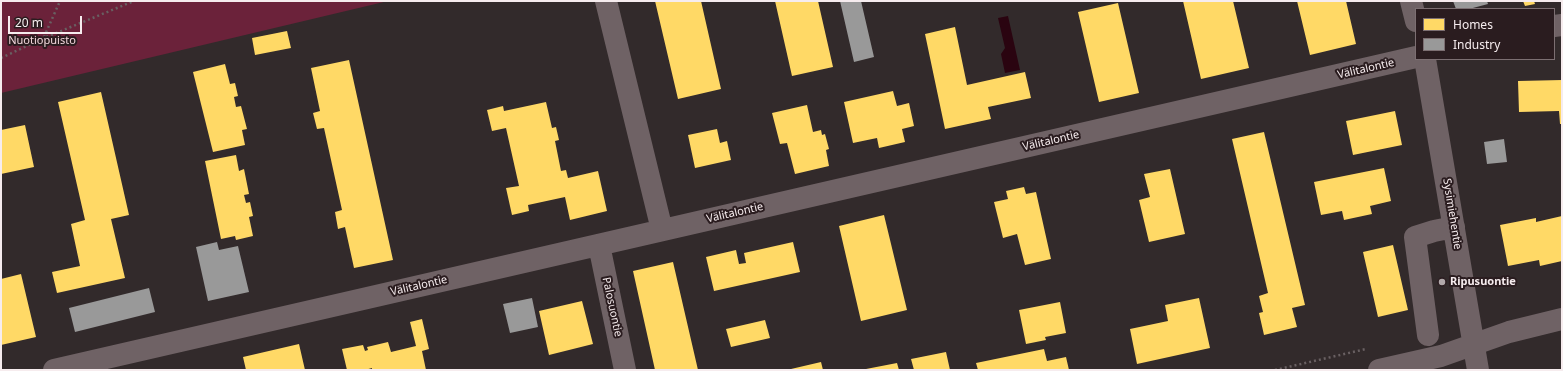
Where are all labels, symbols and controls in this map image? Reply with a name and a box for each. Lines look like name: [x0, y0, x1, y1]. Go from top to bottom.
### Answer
scale bar: [10, 8, 84, 34]
legend: [1415, 8, 1555, 60]
text: 20 m: [15, 14, 43, 31]
text: Homes: [1453, 16, 1493, 33]
park label: Nuotiopuisto: [8, 34, 76, 48]
text: Industry: [1453, 36, 1500, 53]
street label: Välitalontie: [1336, 56, 1396, 82]
street label: Välitalontie: [1021, 128, 1081, 154]
street label: Sysimiehentie: [1440, 177, 1464, 251]
street label: Välitalontie: [705, 200, 765, 226]
street label: Välitalontie: [389, 273, 449, 299]
place label: Ripusuontie: [1450, 275, 1516, 289]
street label: Palosuontie: [599, 276, 625, 338]
marker: Ripusuontie: [1437, 277, 1447, 287]

